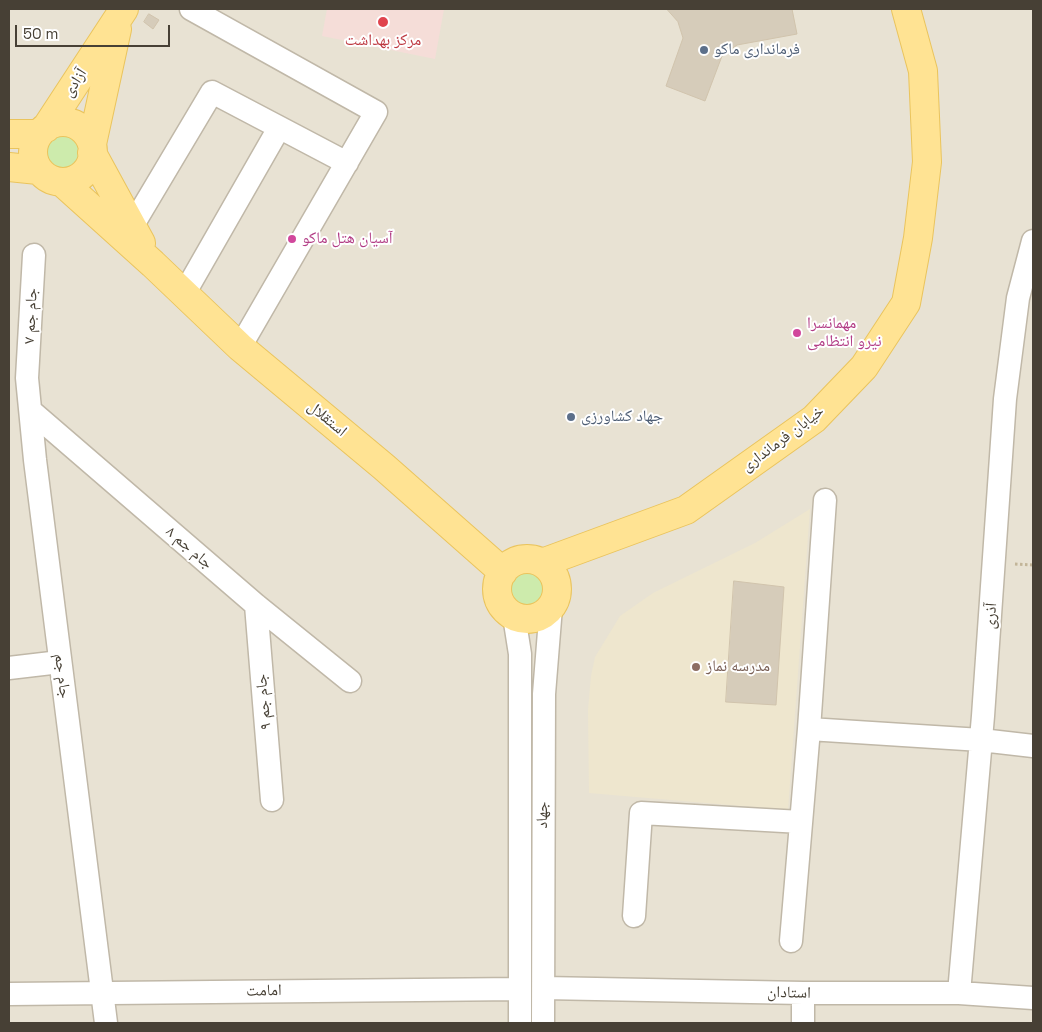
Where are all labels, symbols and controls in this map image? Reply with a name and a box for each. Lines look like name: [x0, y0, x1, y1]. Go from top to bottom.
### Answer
scale bar: [18, 15, 172, 47]
marker: مرکز بهداشت: [376, 15, 390, 29]
text: 50 m: [23, 24, 58, 43]
place label: مرکز بهداشت: [345, 31, 421, 51]
place label: فرمانداری ماکو: [714, 40, 800, 60]
marker: فرمانداری ماکو: [698, 44, 710, 56]
street label: آزادی: [59, 65, 91, 101]
place label: آسیان هتل ماکو: [302, 229, 393, 249]
marker: آسیان هتل ماکو: [286, 233, 298, 245]
street label: جام جم ۷: [20, 287, 42, 345]
place label: مهمانسرا نیرو انتظامی: [807, 314, 882, 352]
marker: مهمانسرا نیرو انتظامی: [791, 327, 803, 339]
street label: استقلال: [303, 397, 351, 441]
street label: خیابان فرمانداری: [738, 402, 828, 476]
place label: جهاد کشاورزی: [581, 407, 663, 427]
marker: جهاد کشاورزی: [565, 411, 577, 423]
street label: جام جم ۸: [162, 522, 216, 574]
street label: آذری: [980, 602, 1002, 630]
street label: جام جم: [50, 653, 74, 699]
place label: مدرسه نماز: [706, 657, 770, 677]
marker: مدرسه نماز: [690, 661, 702, 673]
street label: جام جم ۹: [252, 673, 276, 731]
street label: جهاد: [533, 802, 553, 828]
street label: امامت: [246, 981, 282, 1001]
street label: استادان: [767, 983, 811, 1003]

